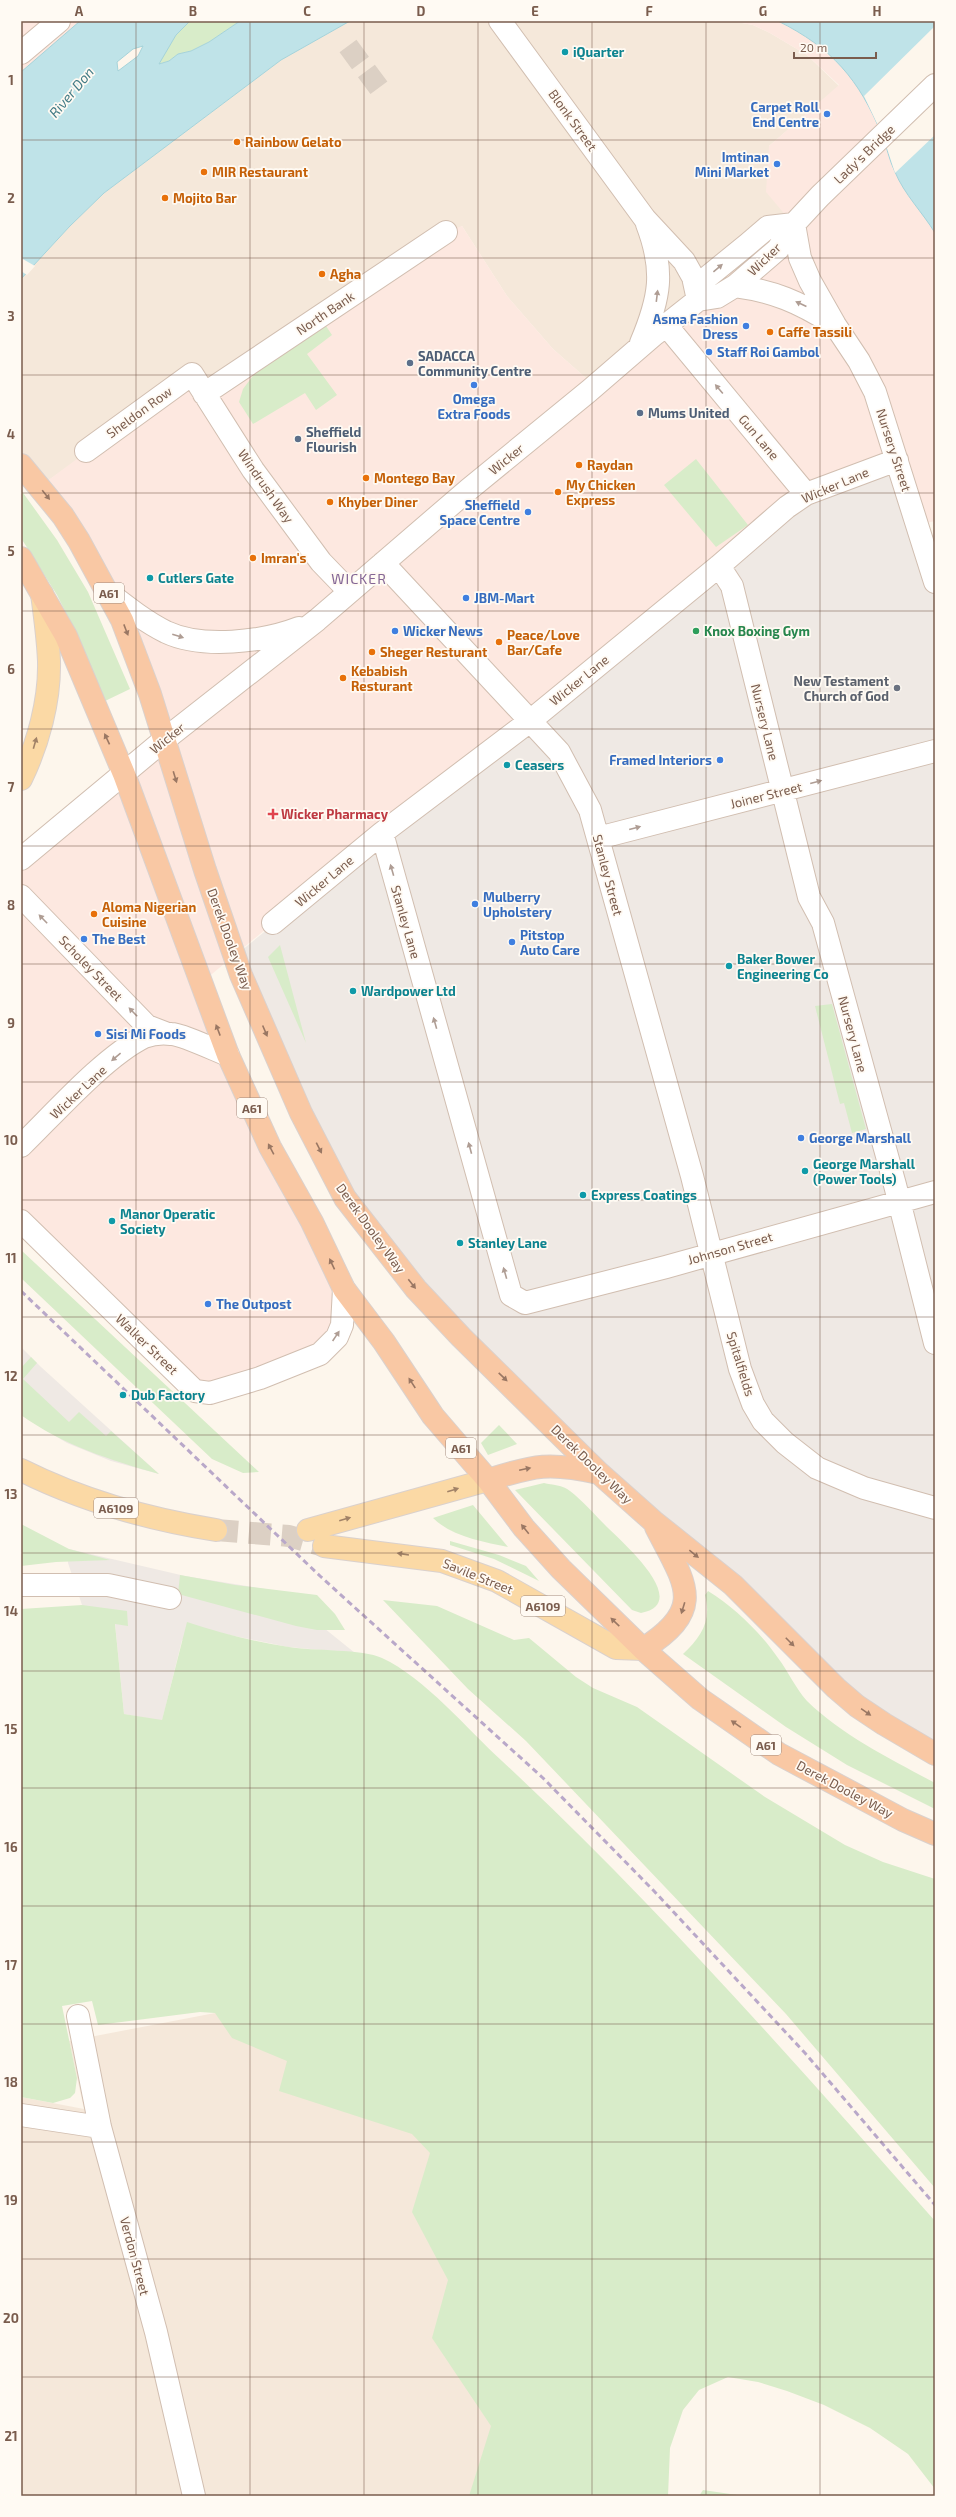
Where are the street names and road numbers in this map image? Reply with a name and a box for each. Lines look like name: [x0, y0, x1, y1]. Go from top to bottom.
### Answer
street label: Blonk Street: [545, 86, 601, 154]
street label: Lady's Bridge: [830, 121, 898, 187]
street label: Wicker: [744, 239, 784, 279]
street label: North Bank: [293, 288, 357, 338]
street label: Sheldon Row: [103, 383, 175, 441]
street label: Nursery Street: [873, 407, 915, 494]
street label: Gun Lane: [735, 411, 783, 463]
street label: Wicker: [485, 440, 527, 478]
street label: Windrush Way: [235, 446, 297, 526]
street label: Wicker Lane: [799, 464, 871, 506]
road number: A61: [94, 583, 124, 603]
street label: Wicker Lane: [546, 651, 612, 709]
street label: Nursery Lane: [748, 682, 782, 762]
street label: Wicker: [146, 719, 188, 757]
street label: Joiner Street: [728, 778, 804, 812]
street label: Stanley Street: [589, 833, 627, 917]
street label: Wicker Lane: [291, 852, 357, 910]
street label: Stanley Lane: [388, 883, 424, 961]
street label: Derek Dooley Way: [204, 886, 256, 992]
street label: Scholey Street: [56, 932, 126, 1004]
street label: Nursery Lane: [835, 994, 871, 1074]
street label: Wicker Lane: [46, 1062, 110, 1122]
road number: A61: [237, 1098, 267, 1118]
street label: Derek Dooley Way: [333, 1180, 409, 1276]
street label: Johnson Street: [686, 1228, 774, 1268]
street label: Walker Street: [112, 1310, 182, 1378]
street label: Spitalfields: [724, 1330, 758, 1398]
street label: Derek Dooley Way: [548, 1421, 636, 1507]
road number: A61: [446, 1438, 476, 1458]
road number: A6109: [94, 1498, 138, 1518]
street label: Savile Street: [441, 1555, 516, 1597]
road number: A6109: [521, 1596, 565, 1616]
road number: A61: [751, 1735, 781, 1755]
street label: Derek Dooley Way: [794, 1757, 896, 1821]
street label: Verdon Street: [117, 2215, 153, 2297]

